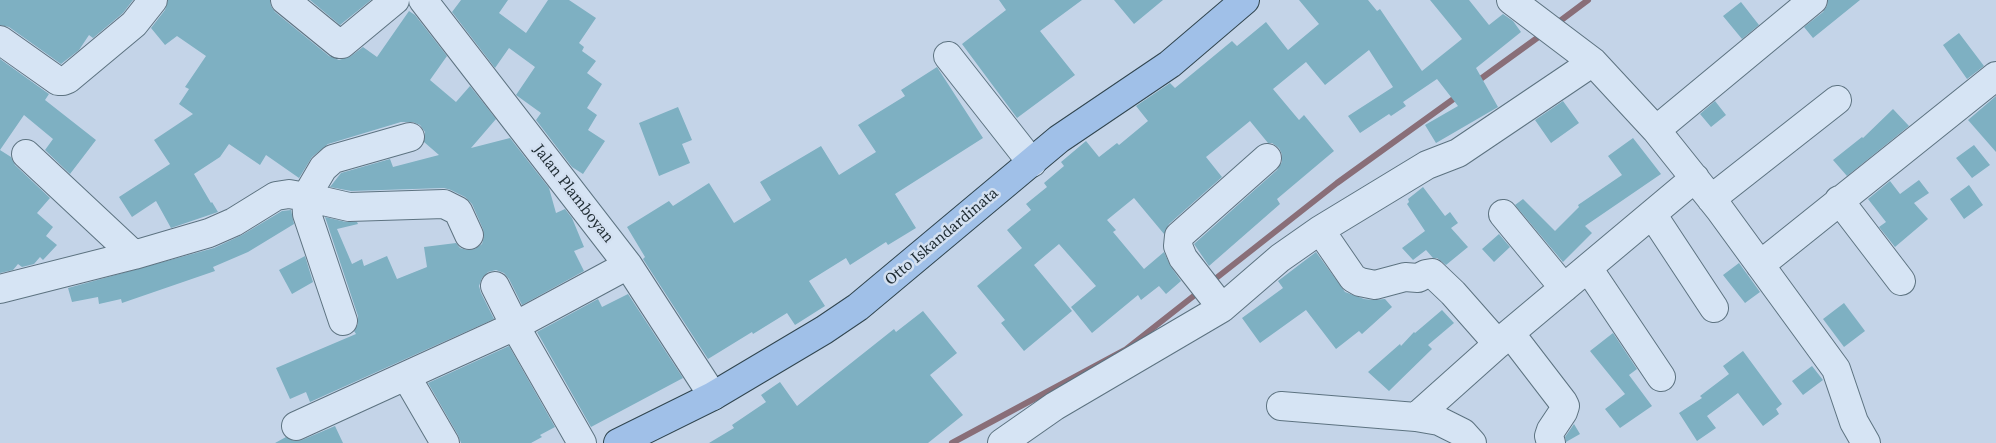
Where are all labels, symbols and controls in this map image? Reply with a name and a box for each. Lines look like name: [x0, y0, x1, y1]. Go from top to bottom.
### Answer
street label: Jalan Plamboyan: [529, 141, 617, 247]
street label: Otto Iskandardinata: [881, 184, 1003, 290]

